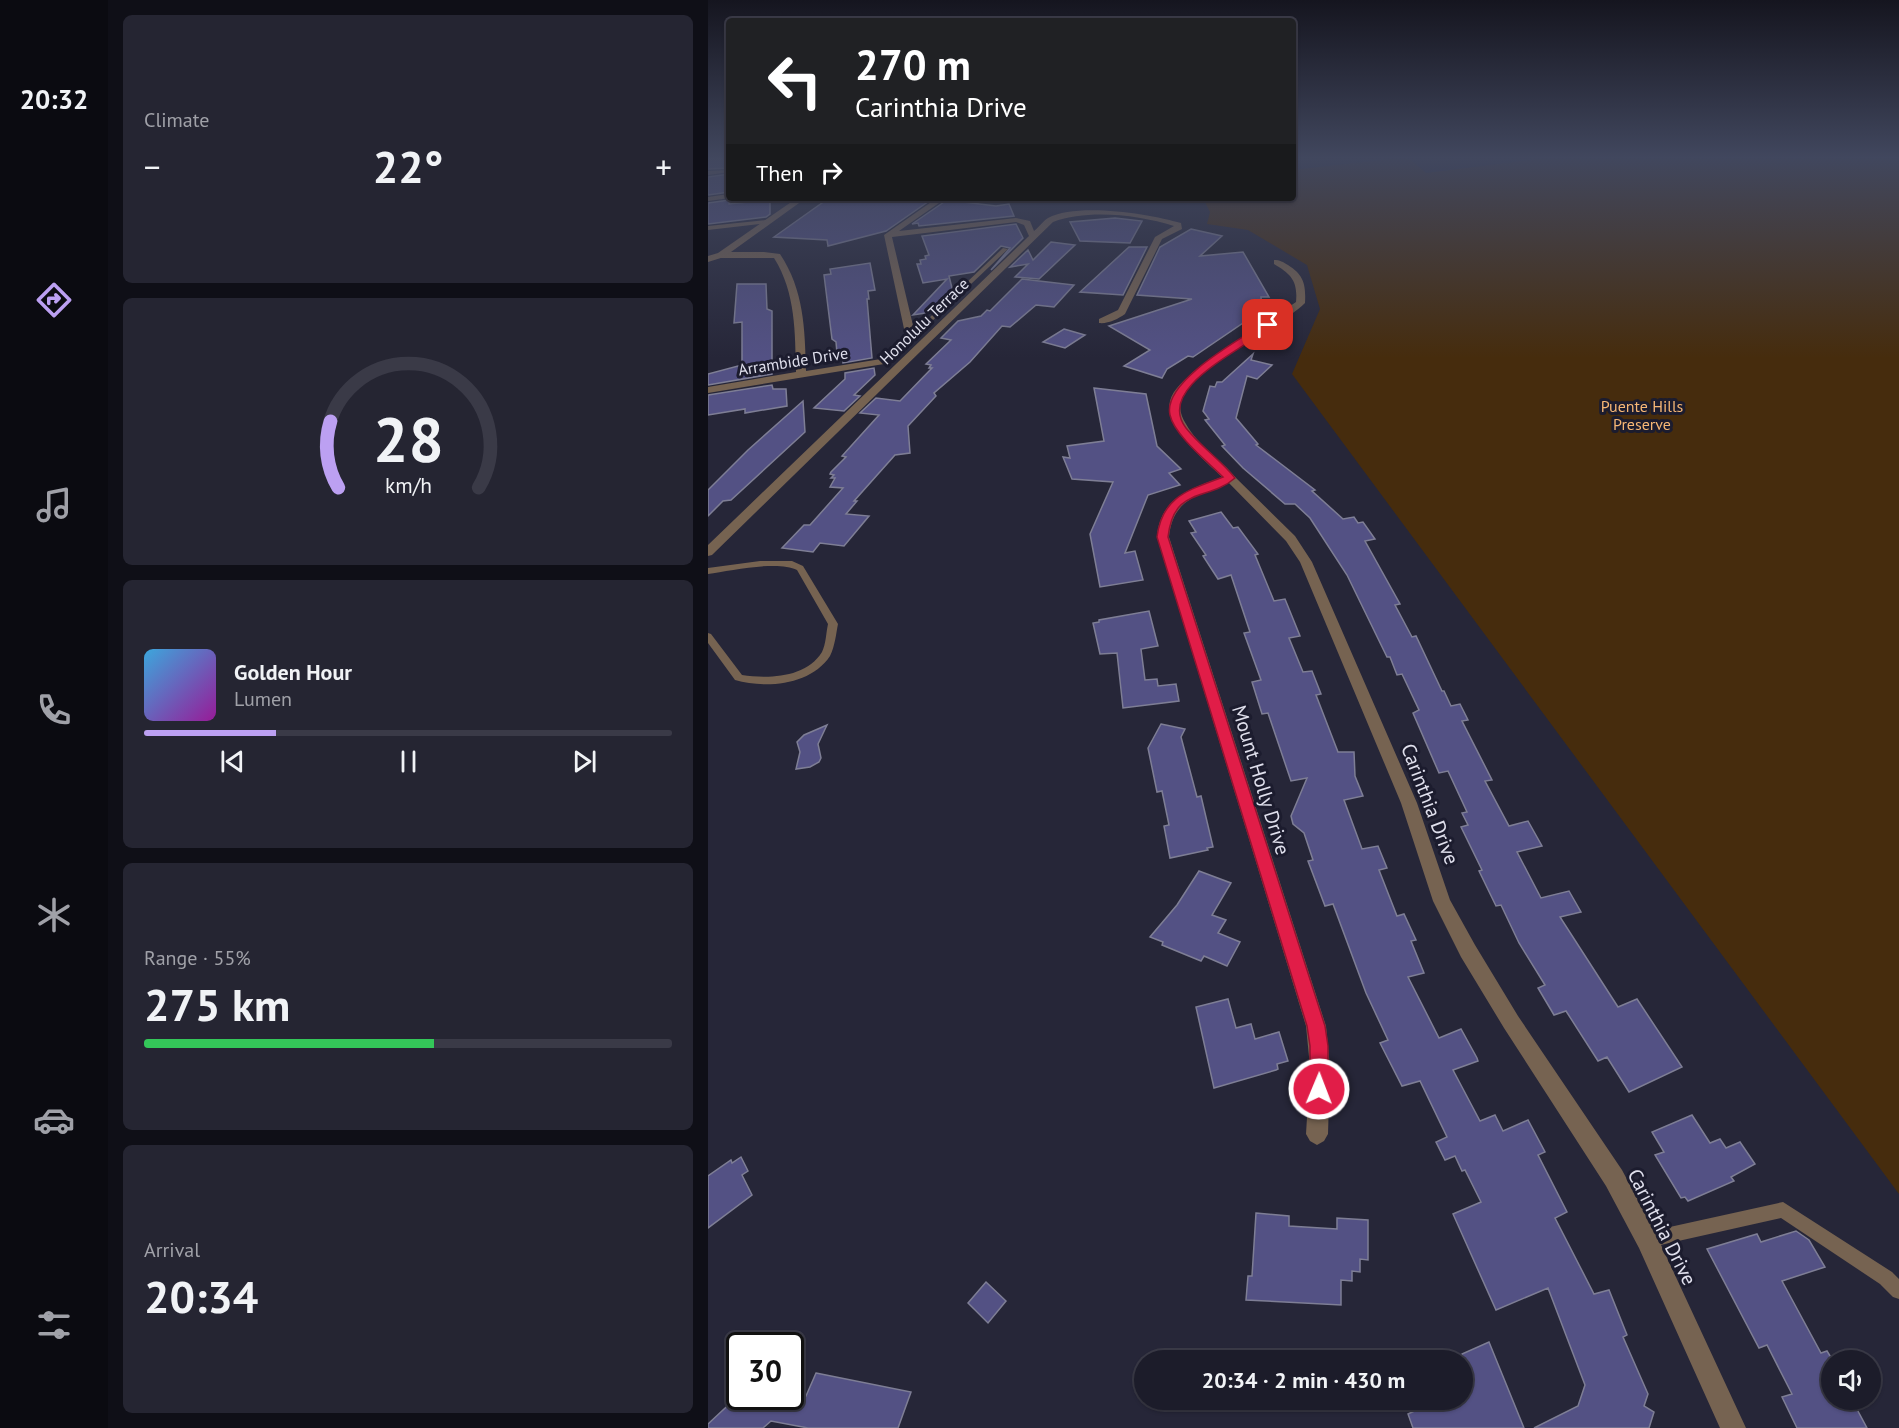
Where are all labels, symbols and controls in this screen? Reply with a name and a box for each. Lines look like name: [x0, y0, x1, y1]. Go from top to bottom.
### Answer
text: 270 m: [855, 37, 971, 92]
icon: left: [756, 42, 834, 120]
text: 20:32: [20, 82, 88, 116]
text: Carinthia Drive: [855, 90, 1027, 124]
text: Climate: [144, 107, 210, 133]
text: 22°: [373, 137, 443, 195]
text: −: [144, 145, 161, 188]
text: +: [655, 145, 672, 188]
icon: right: [815, 156, 848, 189]
text: Then: [756, 159, 803, 187]
street label: Honolulu Terrace: [875, 274, 973, 368]
icon: directions: [33, 279, 75, 321]
pin: [1242, 299, 1293, 350]
icon: arrive: [1251, 308, 1284, 341]
street label: Arrambide Drive: [737, 342, 849, 380]
park label: Puente Hills Preserve: [1601, 396, 1684, 434]
text: 28: [373, 399, 443, 480]
text: km/h: [384, 472, 431, 500]
icon: music: [33, 484, 75, 526]
text: Golden Hour: [234, 658, 352, 686]
text: Lumen: [234, 686, 292, 712]
icon: phone: [33, 689, 75, 731]
street label: Mount Holly Drive: [1226, 702, 1296, 858]
street label: Carinthia Drive: [1395, 740, 1465, 868]
icon: previous: [216, 745, 249, 778]
icon: pause: [392, 745, 425, 778]
icon: next: [568, 745, 601, 778]
icon: climate: [33, 894, 75, 936]
text: Range · 55%: [144, 945, 251, 971]
text: 275 km: [144, 975, 290, 1033]
position arrow: [1287, 1057, 1351, 1121]
icon: car: [33, 1099, 75, 1141]
street label: Carinthia Drive: [1622, 1164, 1702, 1290]
text: Arrival: [144, 1237, 200, 1263]
text: 20:34: [144, 1267, 258, 1325]
icon: filters: [33, 1304, 75, 1346]
speed limit sign: 30: [726, 1332, 804, 1410]
map controls: [1821, 1350, 1881, 1410]
button: sound: [1821, 1350, 1881, 1410]
text: 20:34 · 2 min · 430 m: [1202, 1366, 1405, 1394]

